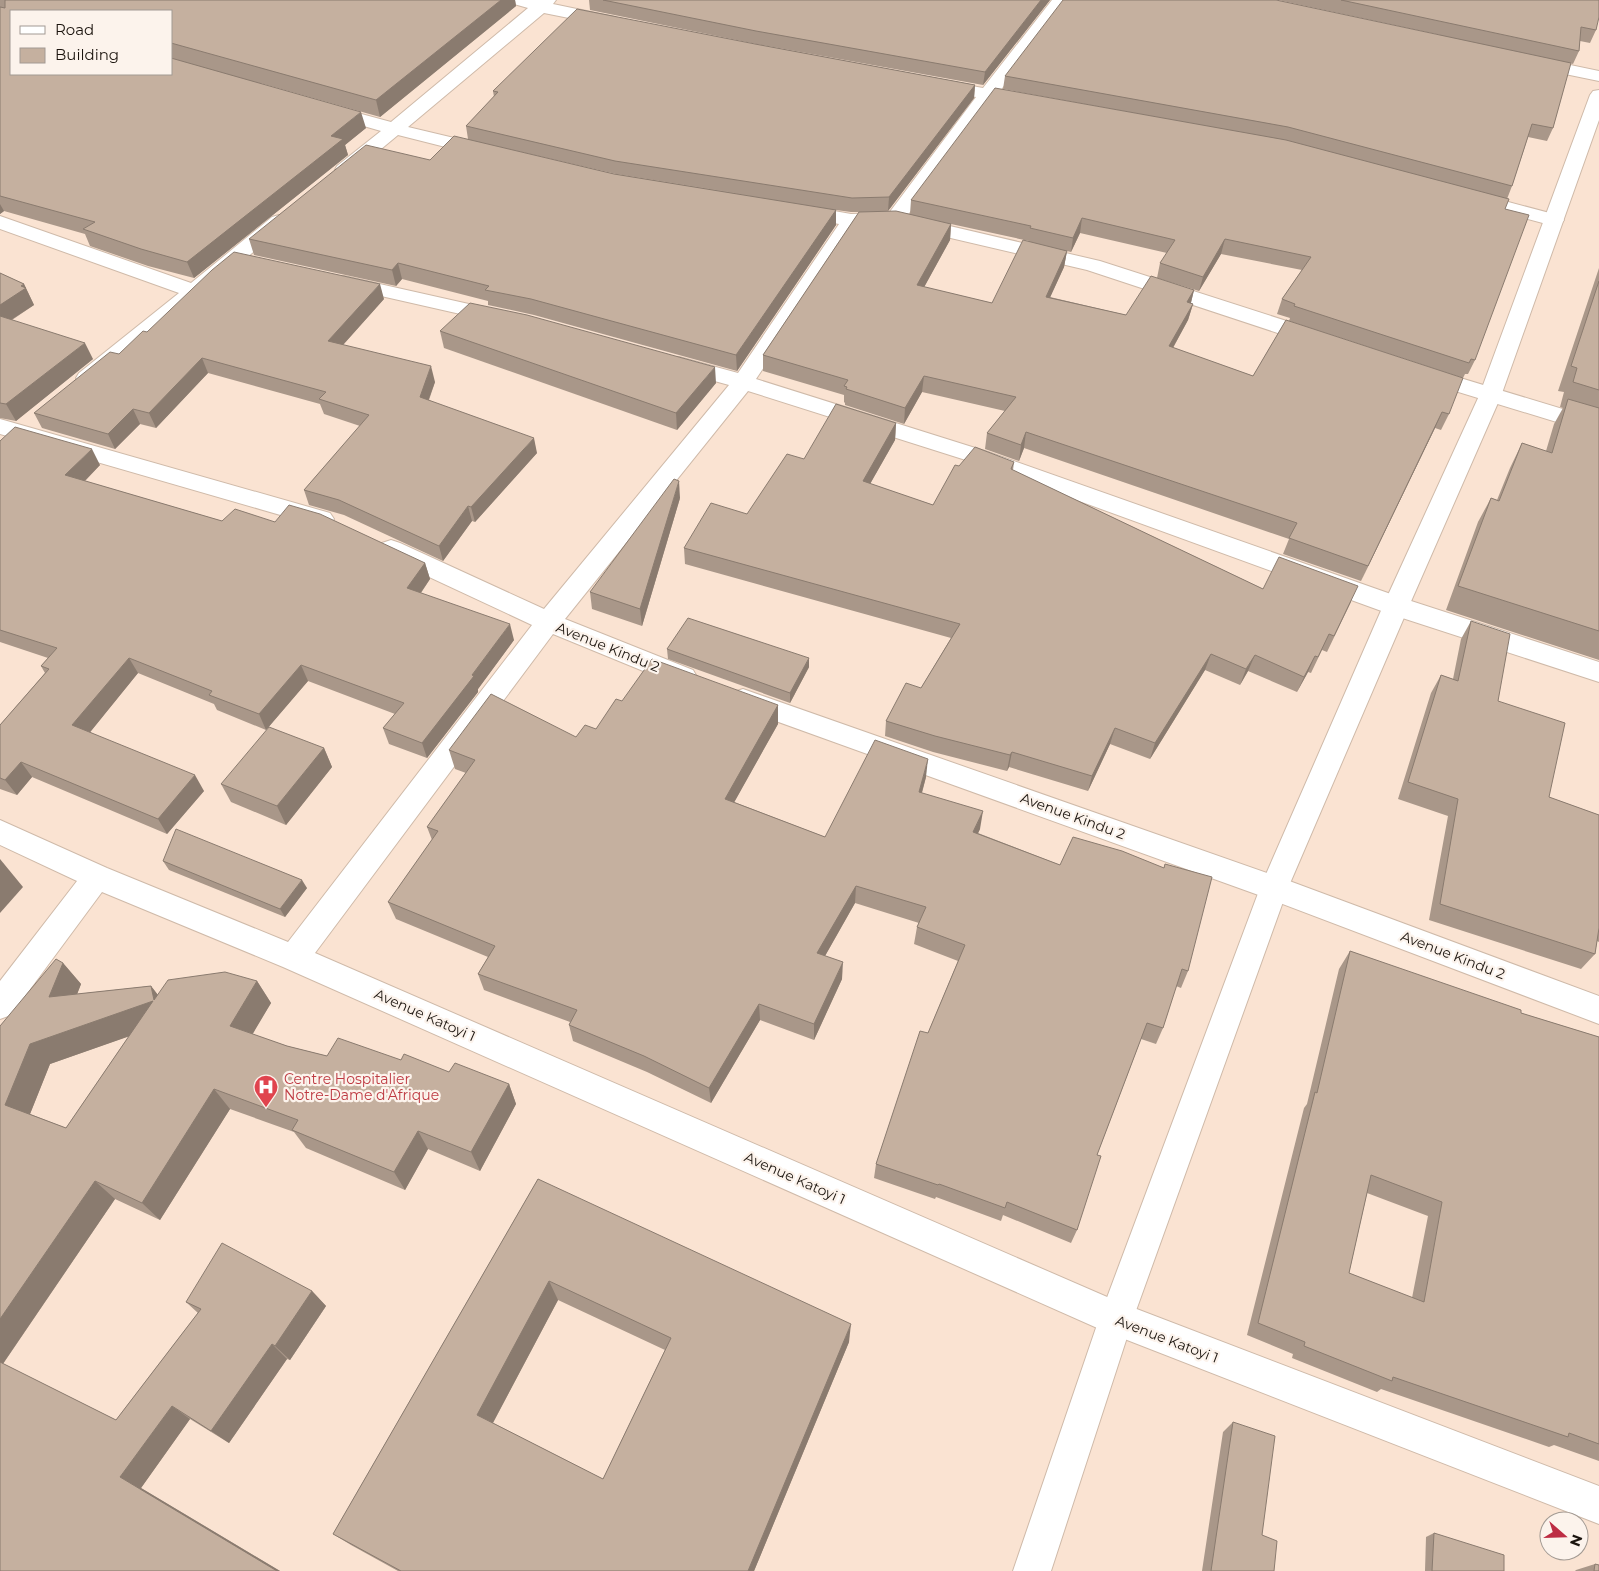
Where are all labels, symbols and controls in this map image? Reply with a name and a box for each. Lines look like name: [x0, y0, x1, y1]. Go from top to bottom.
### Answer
legend: [10, 10, 172, 75]
text: Road: [55, 20, 94, 39]
text: Building: [55, 45, 119, 64]
street label: Avenue Kindu 2: [554, 618, 663, 676]
street label: Avenue Kindu 2: [1018, 789, 1128, 843]
street label: Avenue Kindu 2: [1398, 927, 1508, 983]
street label: Avenue Katoyi 1: [372, 985, 478, 1045]
place label: Centre Hospitalier Notre-Dame d'Afrique: [284, 1070, 439, 1104]
hospital icon: Centre Hospitalier Notre-Dame d'Afrique: [253, 1074, 279, 1108]
street label: Avenue Katoyi 1: [742, 1148, 848, 1208]
street label: Avenue Katoyi 1: [1113, 1311, 1221, 1367]
north arrow: [1539, 1511, 1589, 1561]
text: N: [1566, 1532, 1587, 1549]

